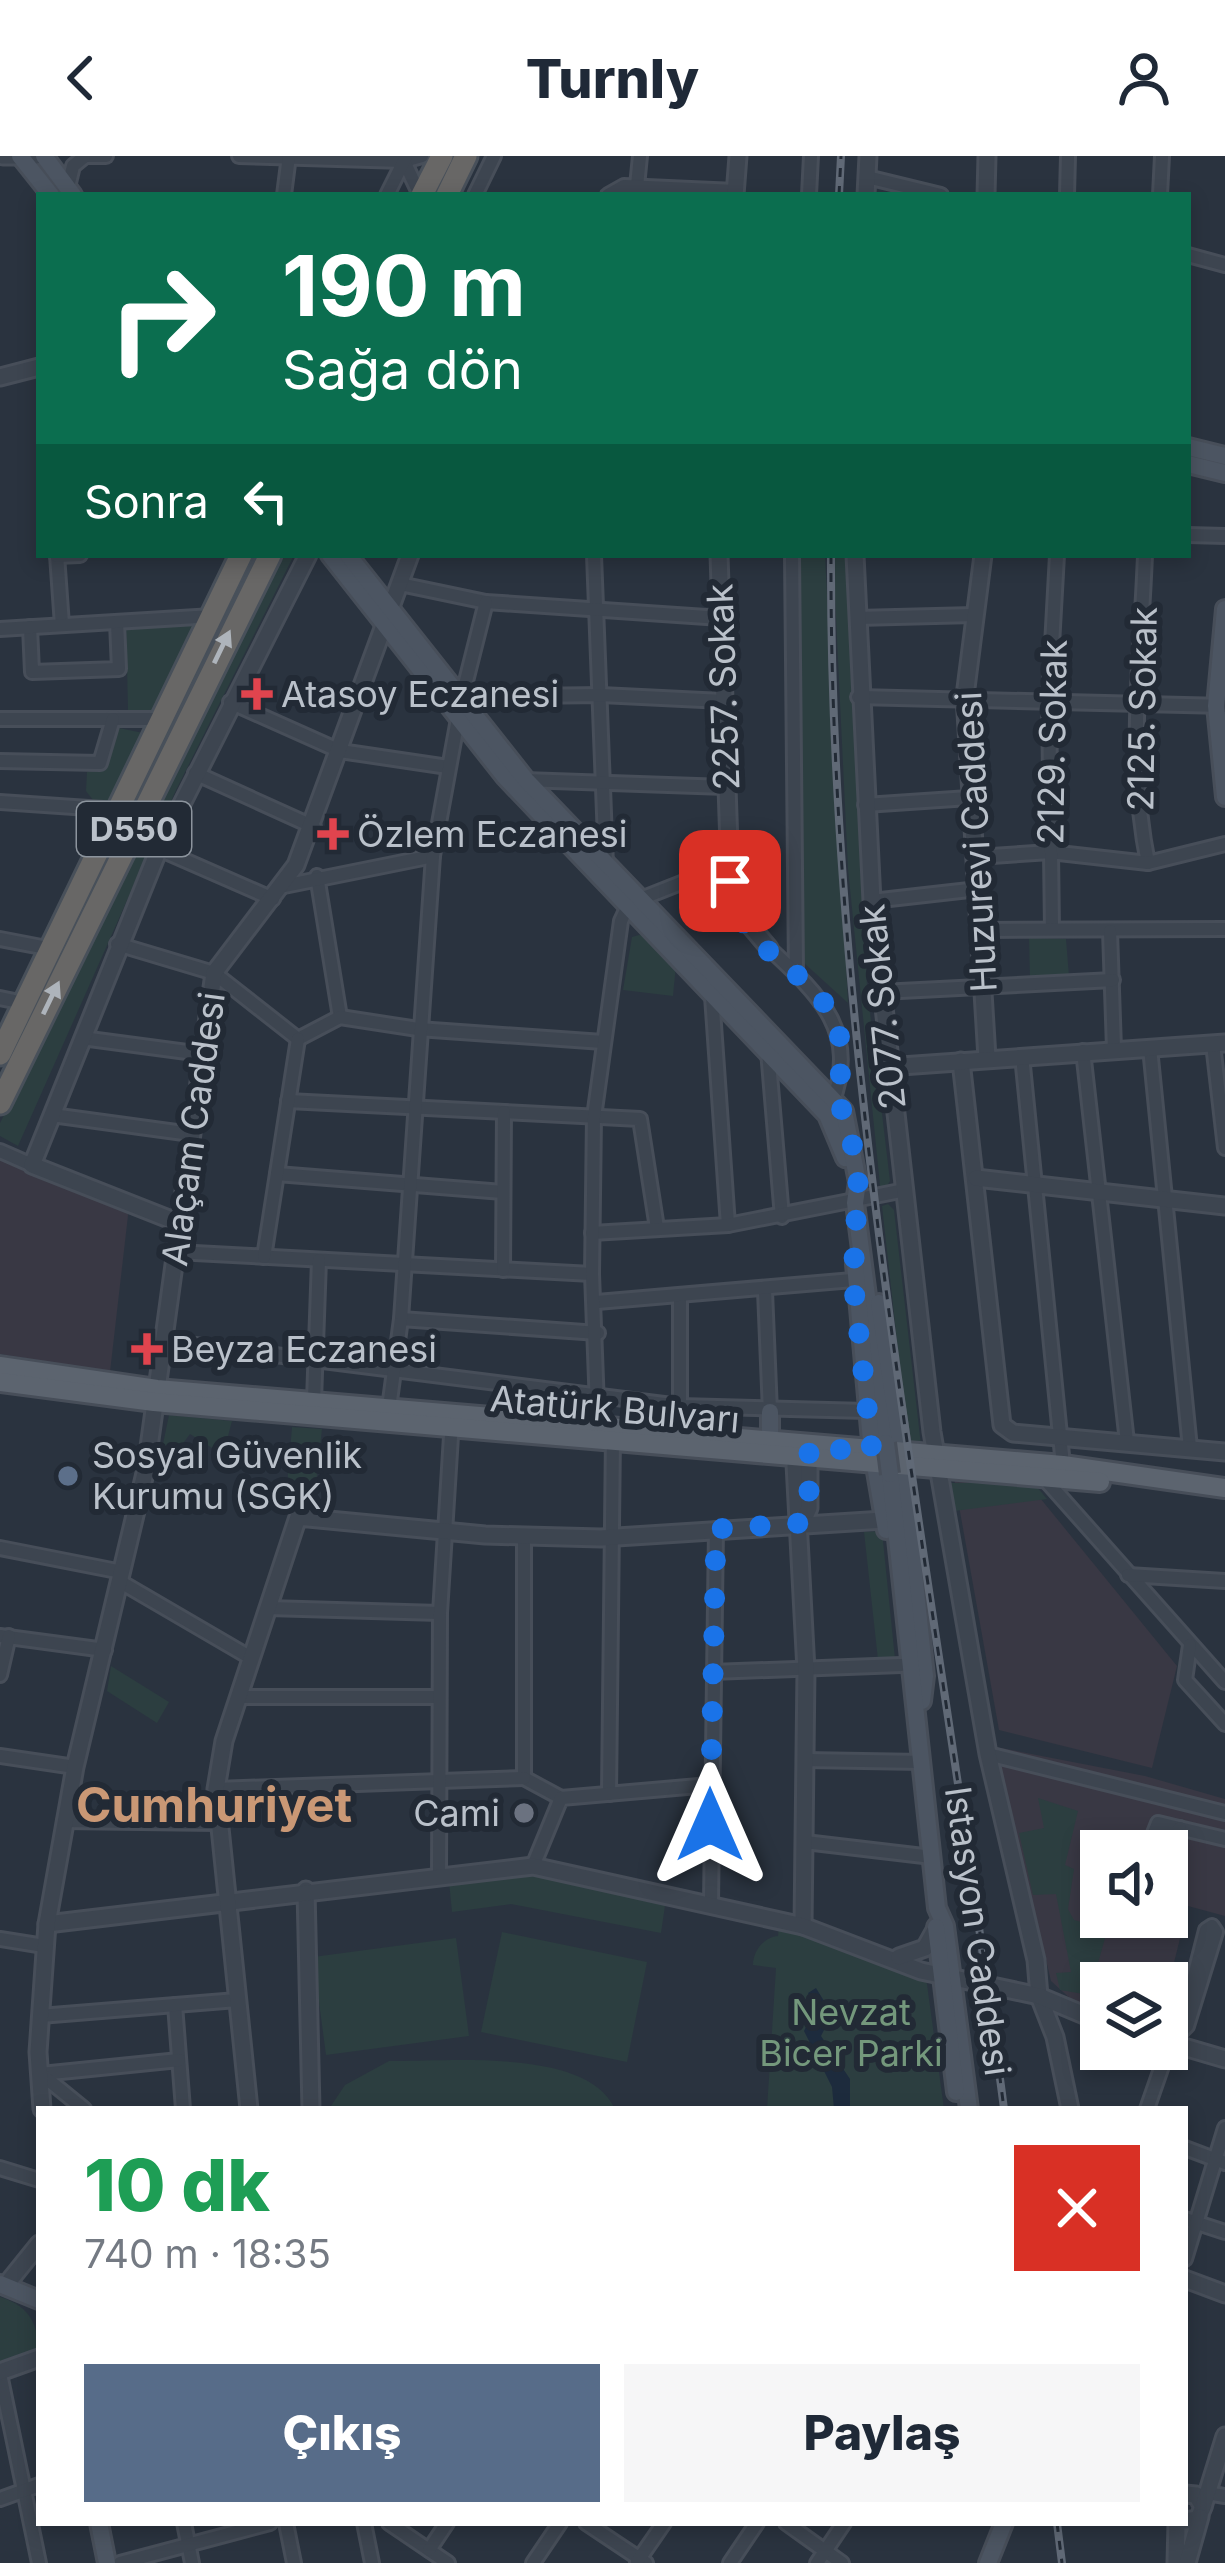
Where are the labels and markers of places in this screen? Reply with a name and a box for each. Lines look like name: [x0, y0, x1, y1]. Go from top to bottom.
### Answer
place label: Atasoy Eczanesi: [281, 672, 559, 716]
marker: Atasoy Eczanesi: [244, 681, 270, 707]
place label: Özlem Eczanesi: [357, 812, 628, 856]
marker: Özlem Eczanesi: [320, 821, 346, 847]
pin: [679, 830, 781, 932]
place label: Beyza Eczanesi: [171, 1327, 437, 1371]
marker: Beyza Eczanesi: [134, 1336, 160, 1362]
place label: Sosyal Güvenlik Kurumu (SGK): [92, 1433, 362, 1518]
marker: Sosyal Güvenlik Kurumu (SGK): [55, 1463, 81, 1489]
place label: Cami: [413, 1791, 500, 1835]
marker: Cami: [511, 1800, 537, 1826]

